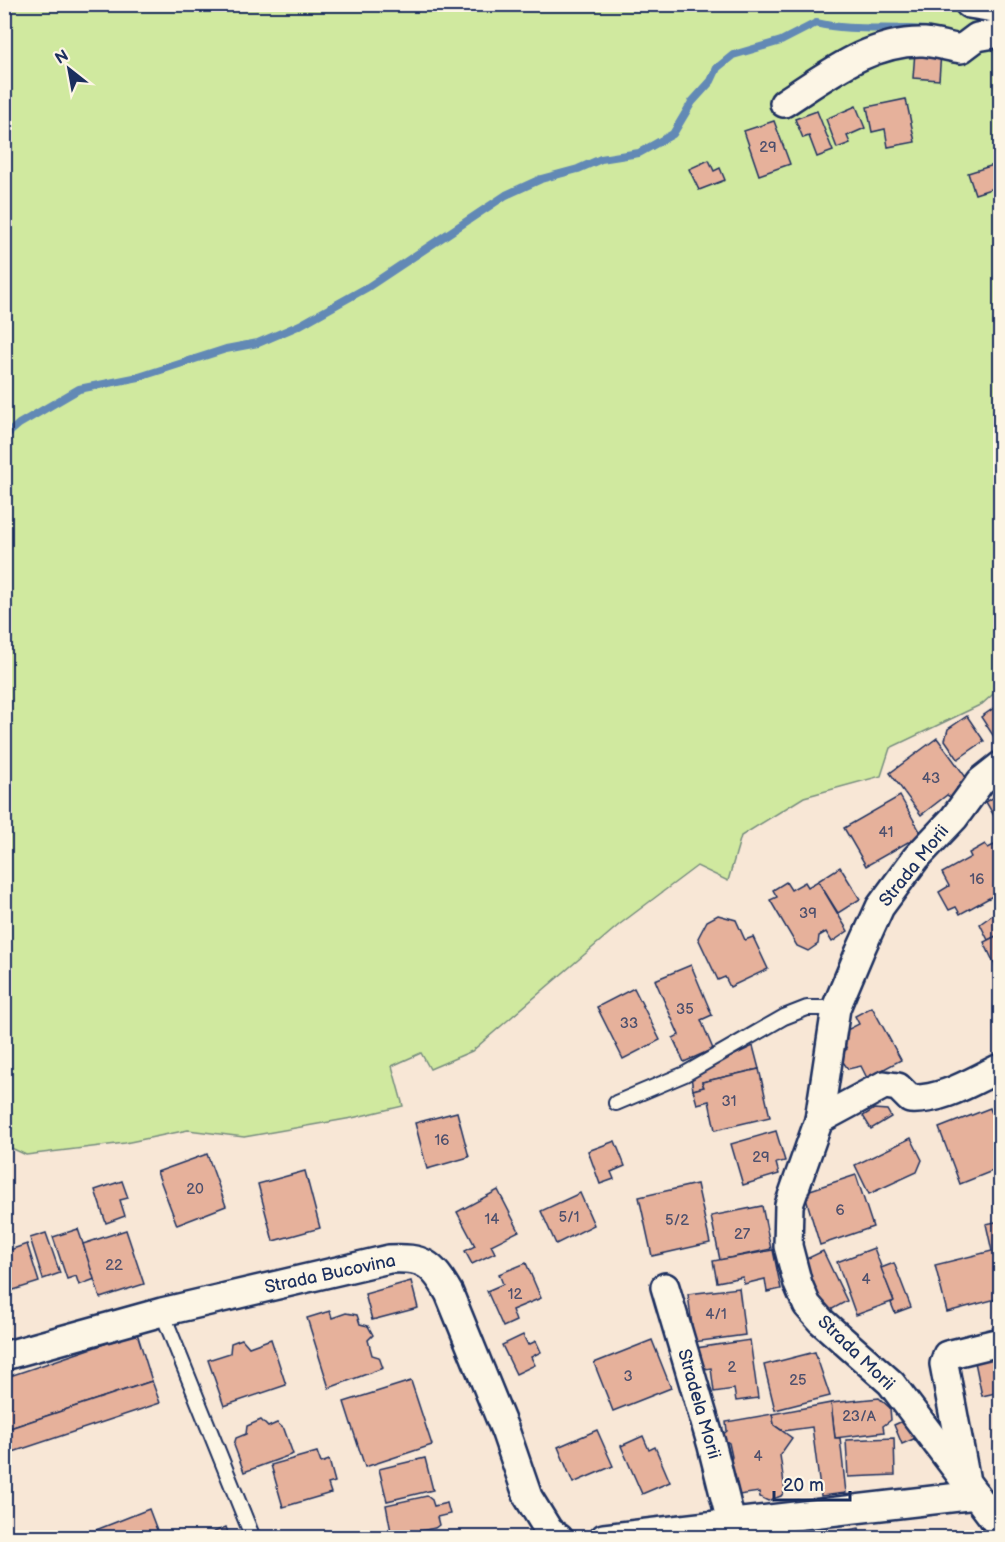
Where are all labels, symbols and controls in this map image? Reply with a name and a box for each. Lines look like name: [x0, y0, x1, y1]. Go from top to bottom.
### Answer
north arrow: [39, 39, 99, 99]
text: N: [52, 46, 72, 69]
house number: 29: [759, 138, 777, 157]
house number: 43: [922, 769, 940, 788]
street label: Strada Morii: [875, 821, 953, 911]
house number: 41: [879, 823, 893, 842]
house number: 16: [970, 870, 984, 889]
house number: 39: [799, 904, 817, 923]
house number: 35: [676, 1000, 694, 1019]
house number: 33: [620, 1014, 638, 1033]
house number: 31: [721, 1092, 737, 1111]
house number: 16: [435, 1131, 449, 1150]
house number: 29: [752, 1148, 770, 1167]
house number: 20: [186, 1180, 204, 1199]
house number: 6: [835, 1201, 845, 1220]
house number: 5/1: [558, 1208, 580, 1227]
house number: 14: [485, 1210, 499, 1229]
house number: 5/2: [665, 1211, 689, 1230]
house number: 27: [734, 1225, 751, 1244]
street label: Strada Bucovina: [263, 1250, 397, 1298]
house number: 22: [105, 1256, 123, 1275]
house number: 4: [861, 1270, 871, 1289]
house number: 12: [508, 1285, 522, 1304]
house number: 4/1: [705, 1305, 727, 1324]
street label: Strada Morii: [813, 1311, 899, 1395]
street label: Stradela Morii: [673, 1347, 725, 1461]
house number: 2: [728, 1358, 737, 1377]
house number: 3: [623, 1367, 633, 1386]
house number: 25: [789, 1371, 807, 1390]
house number: 23/A: [842, 1407, 877, 1426]
house number: 4: [753, 1447, 763, 1466]
scale bar: [774, 1464, 850, 1502]
text: 20 m: [783, 1475, 824, 1496]

